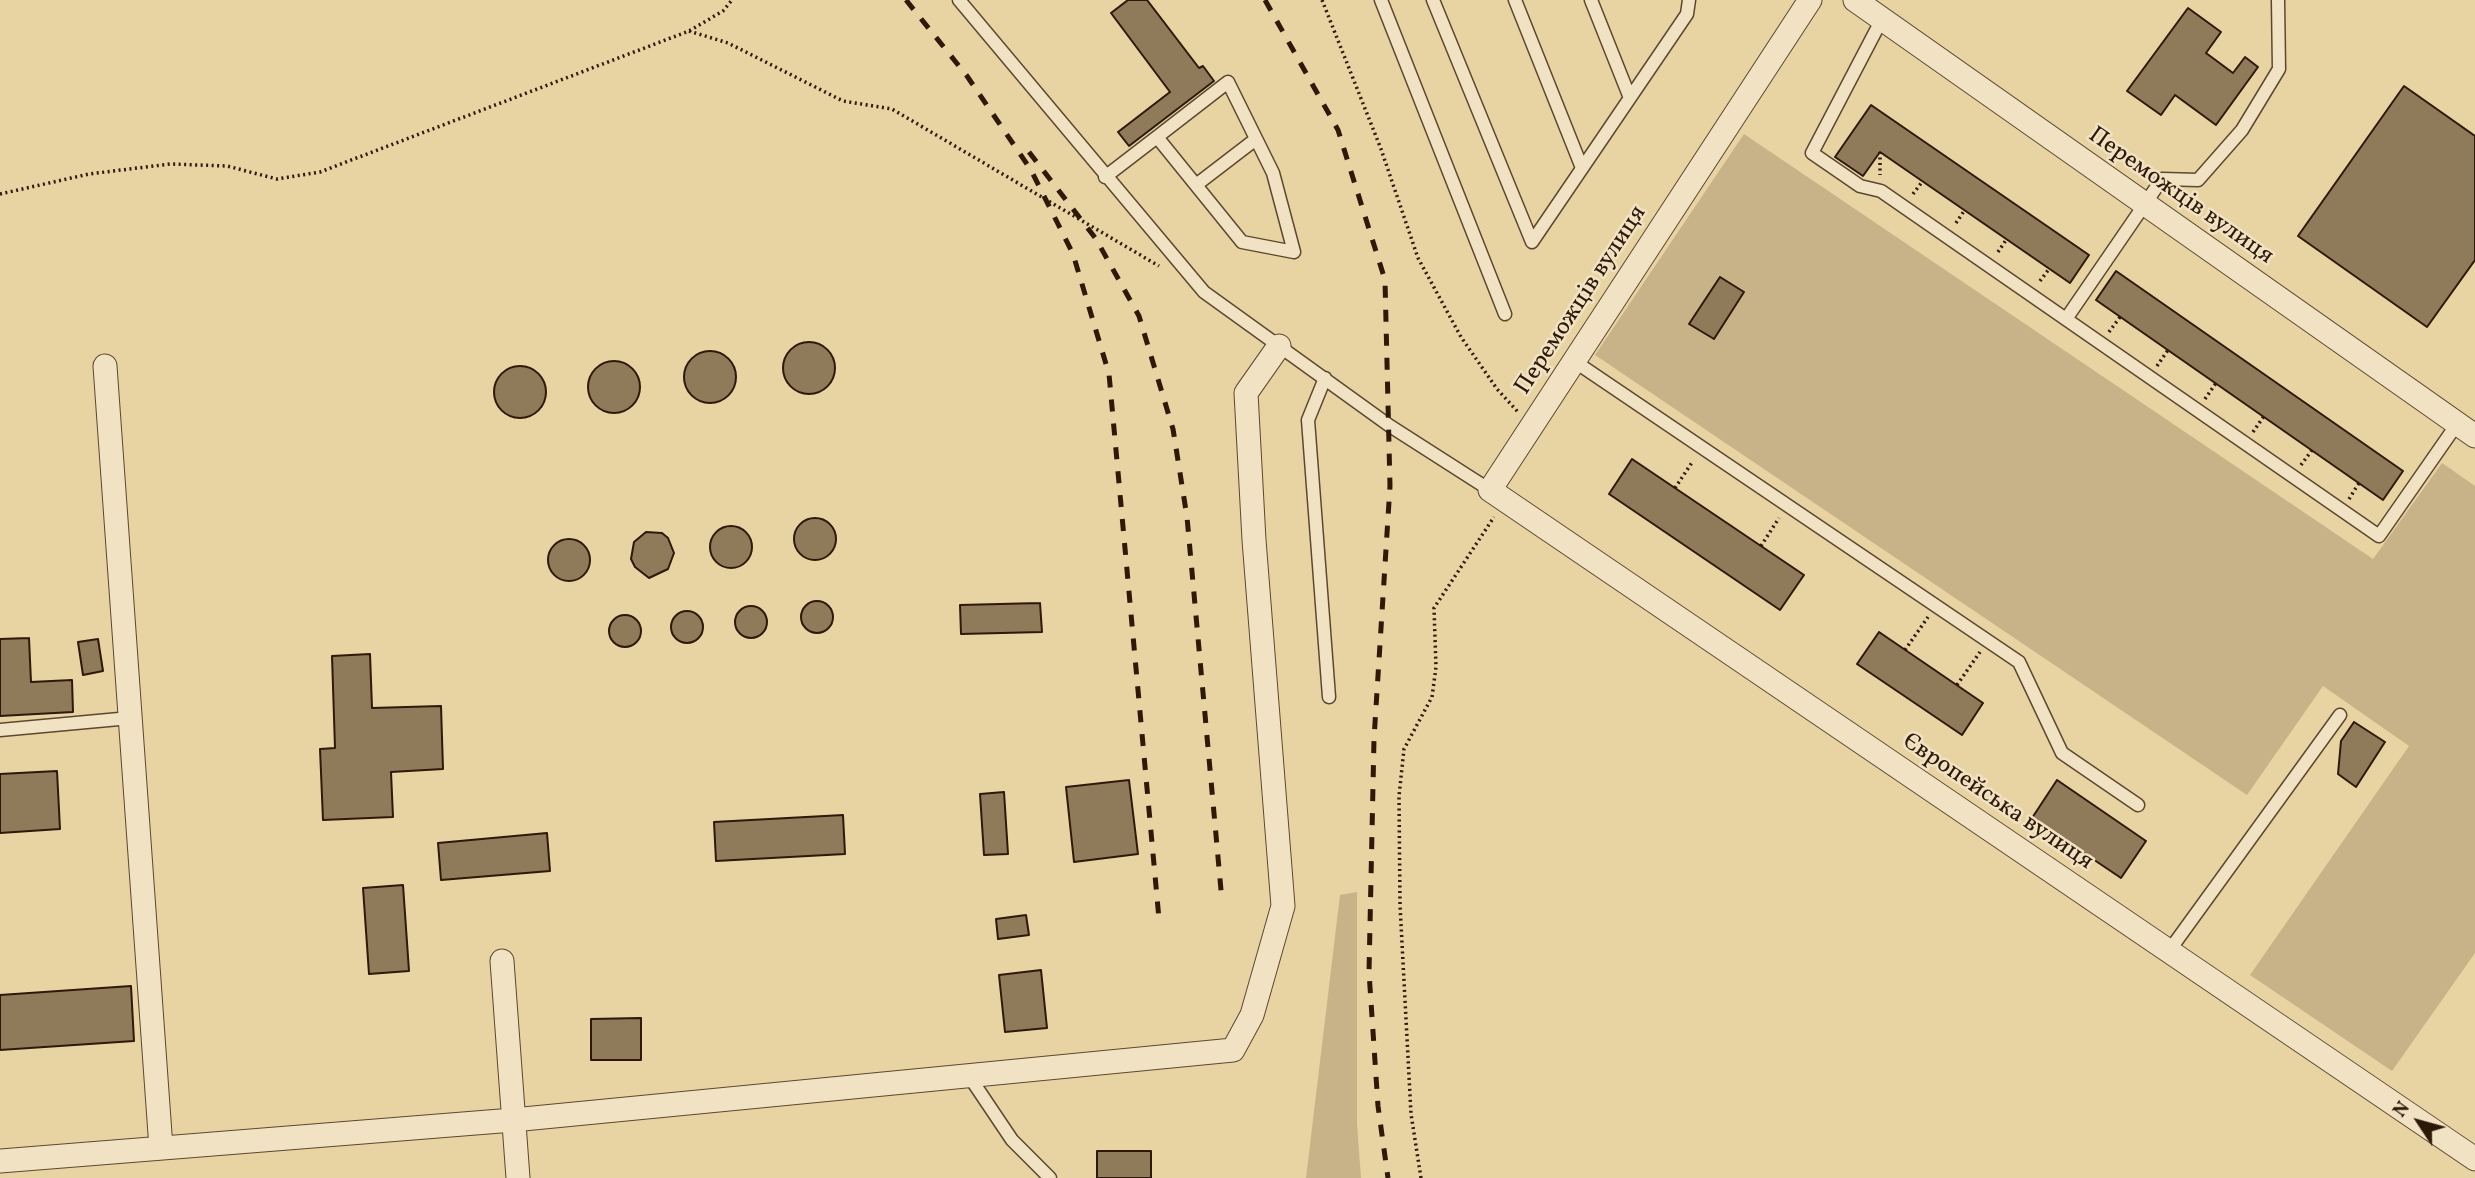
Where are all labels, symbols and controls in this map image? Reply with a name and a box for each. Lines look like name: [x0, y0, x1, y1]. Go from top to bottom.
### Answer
street label: Переможців вулиця: [2082, 122, 2278, 272]
street label: Переможців вулиця: [1510, 201, 1654, 401]
street label: Європейська вулиця: [1896, 728, 2098, 878]
north arrow: [2384, 1087, 2454, 1157]
text: N: [2387, 1096, 2417, 1123]

